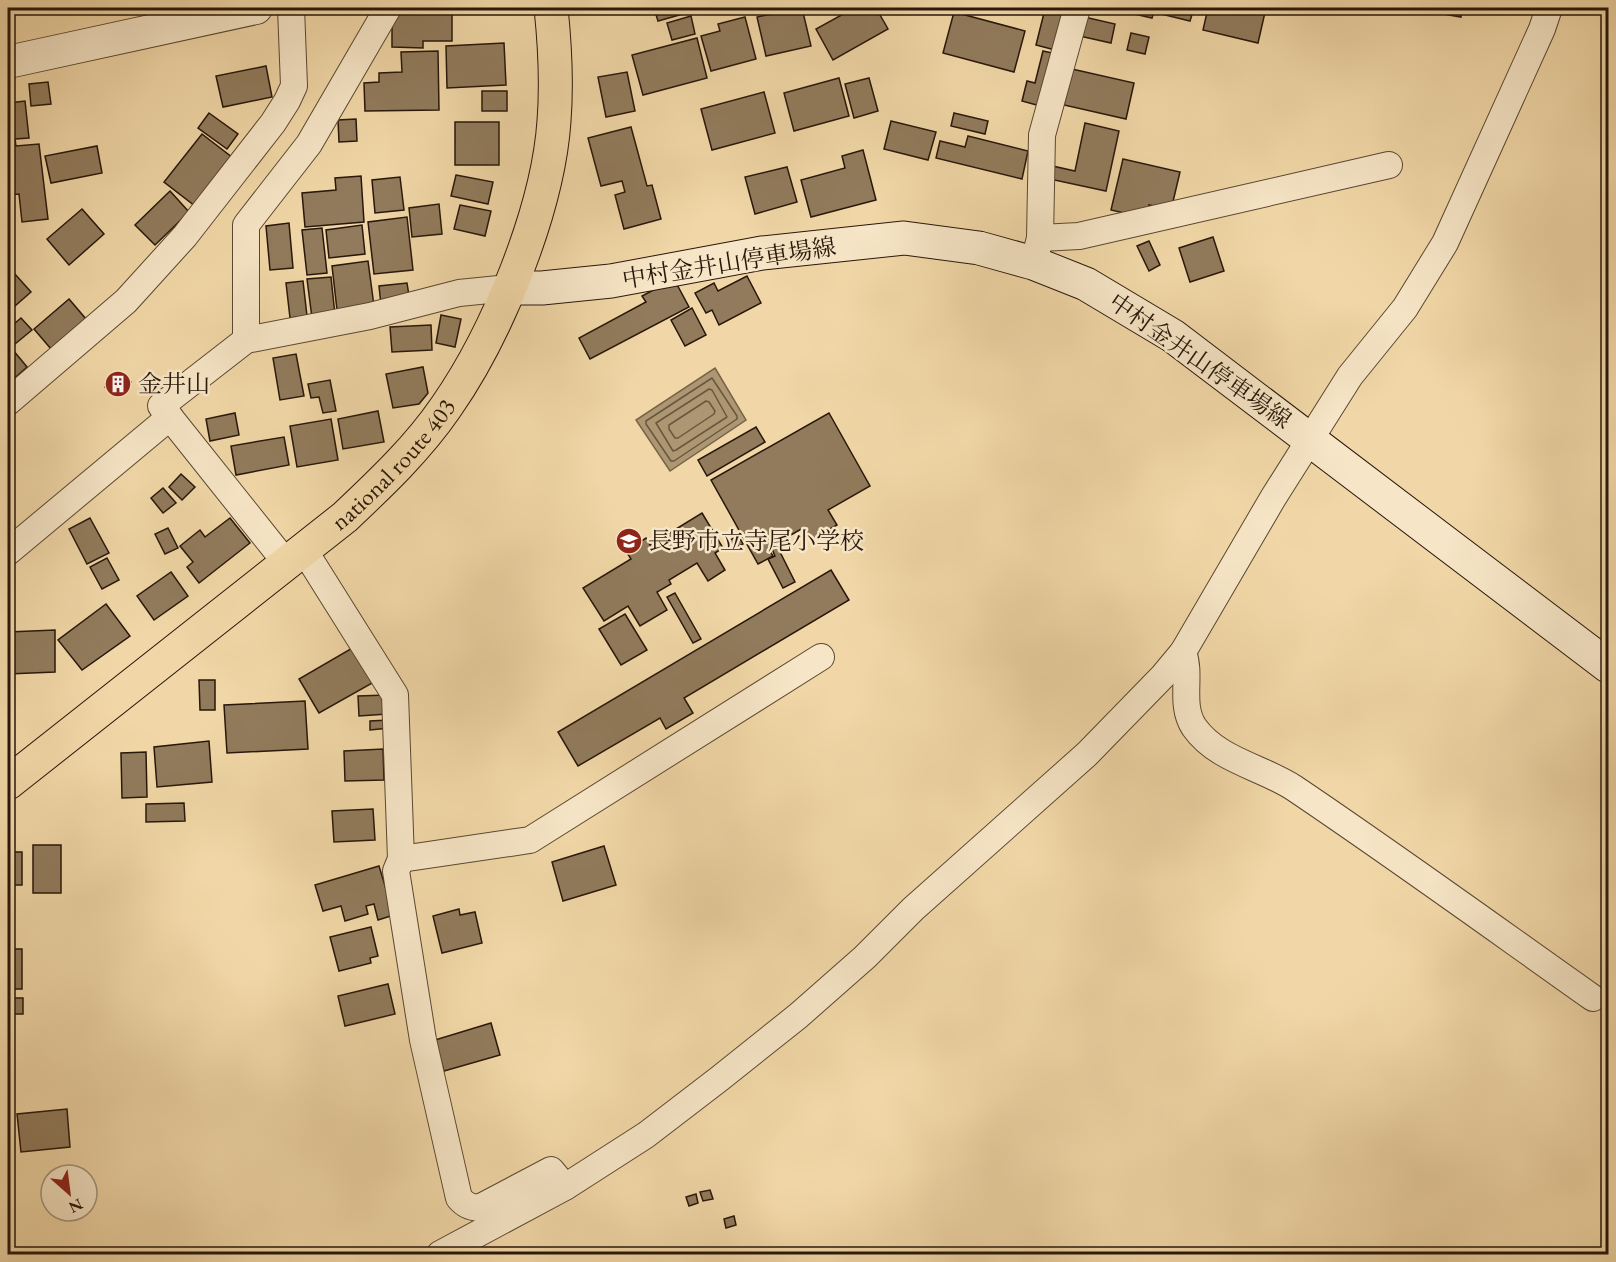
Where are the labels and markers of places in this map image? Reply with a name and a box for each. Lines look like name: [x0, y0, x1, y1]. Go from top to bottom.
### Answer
place label: 金井山: [138, 368, 210, 399]
building icon: 金井山: [103, 369, 133, 399]
place label: 長野市立寺尾小学校: [648, 525, 864, 556]
school or university icon: 長野市立寺尾小学校: [614, 526, 644, 556]

